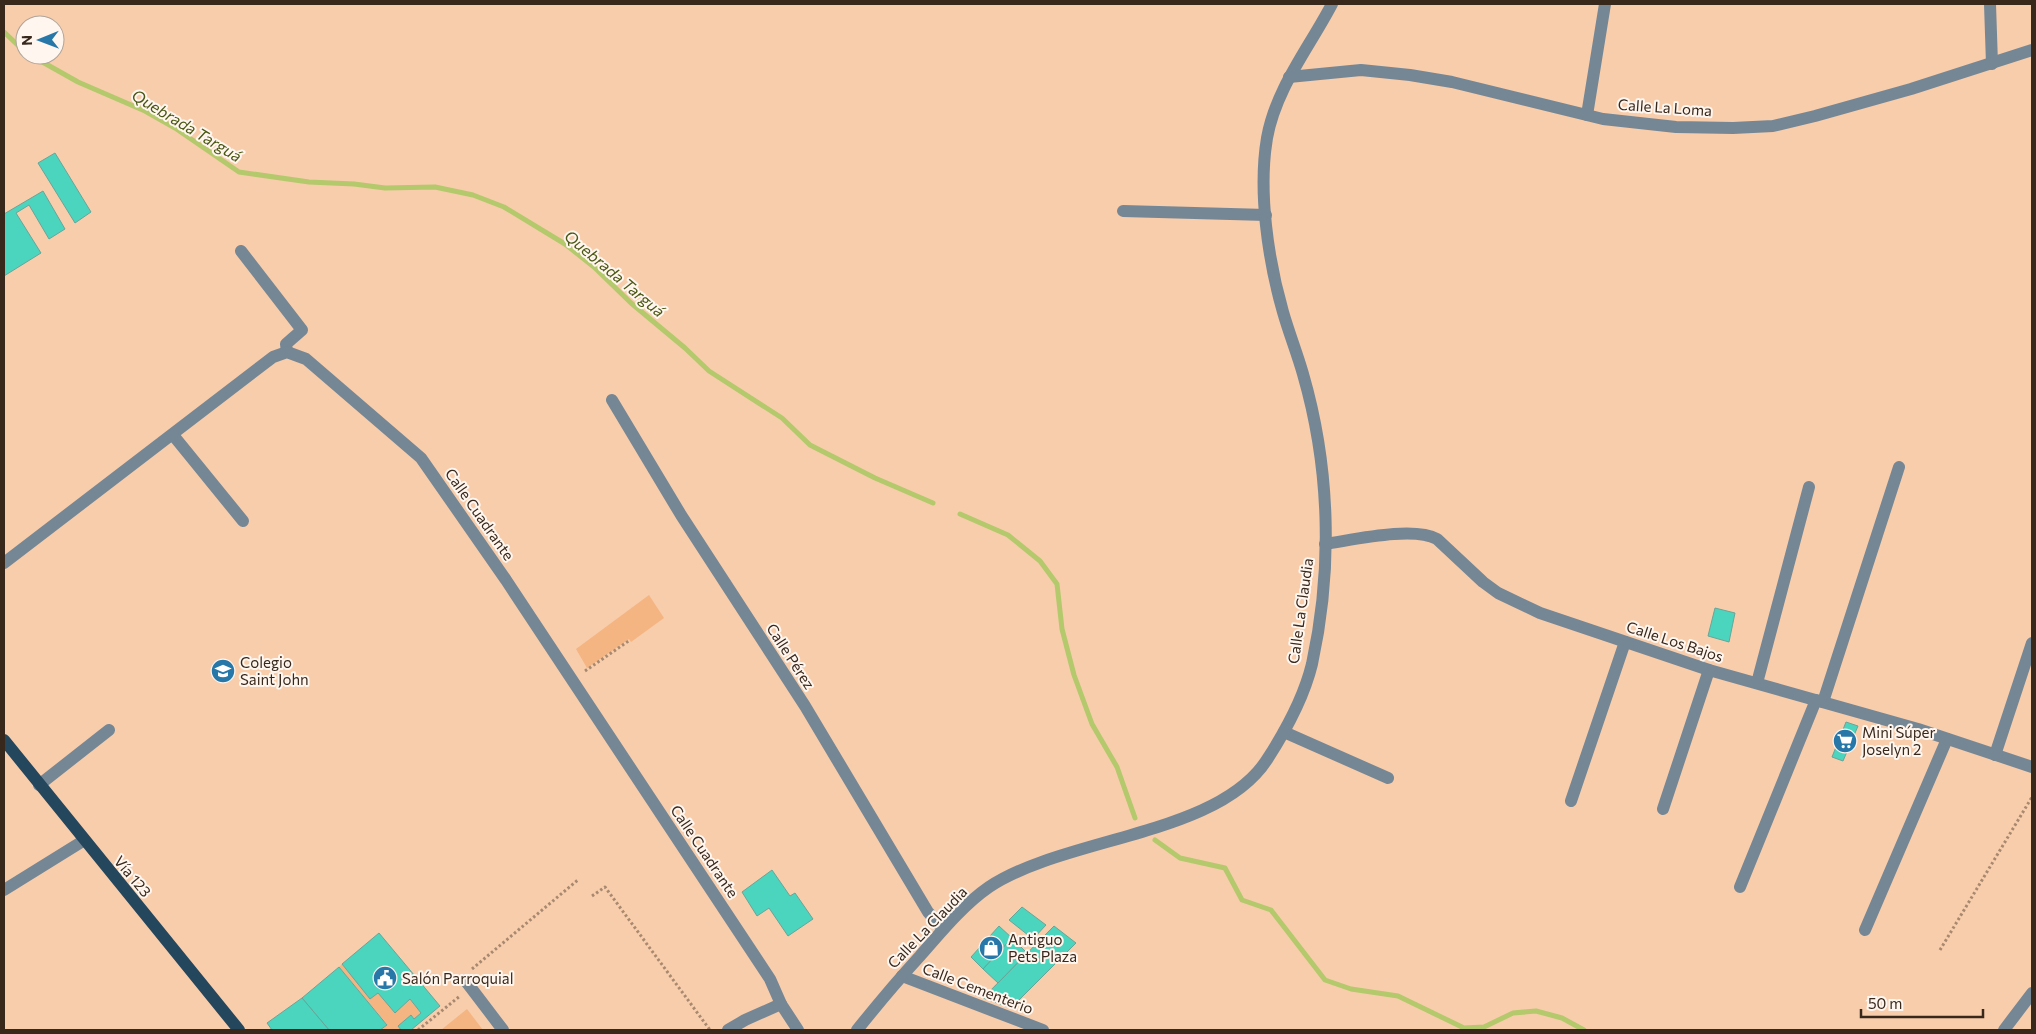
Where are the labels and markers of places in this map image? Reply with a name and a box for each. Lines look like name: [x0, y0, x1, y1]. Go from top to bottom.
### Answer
place label: Colegio Saint John: [240, 653, 309, 688]
school or university icon: Colegio Saint John: [210, 658, 236, 684]
place label: Mini Súper Joselyn 2: [1862, 723, 1936, 758]
supermarket icon: Mini Súper Joselyn 2: [1832, 728, 1858, 754]
place label: Antiguo Pets Plaza: [1008, 930, 1077, 965]
shop icon: Antiguo Pets Plaza: [978, 935, 1004, 961]
public building icon: Salón Parroquial: [372, 965, 398, 991]
place label: Salón Parroquial: [402, 969, 513, 987]

